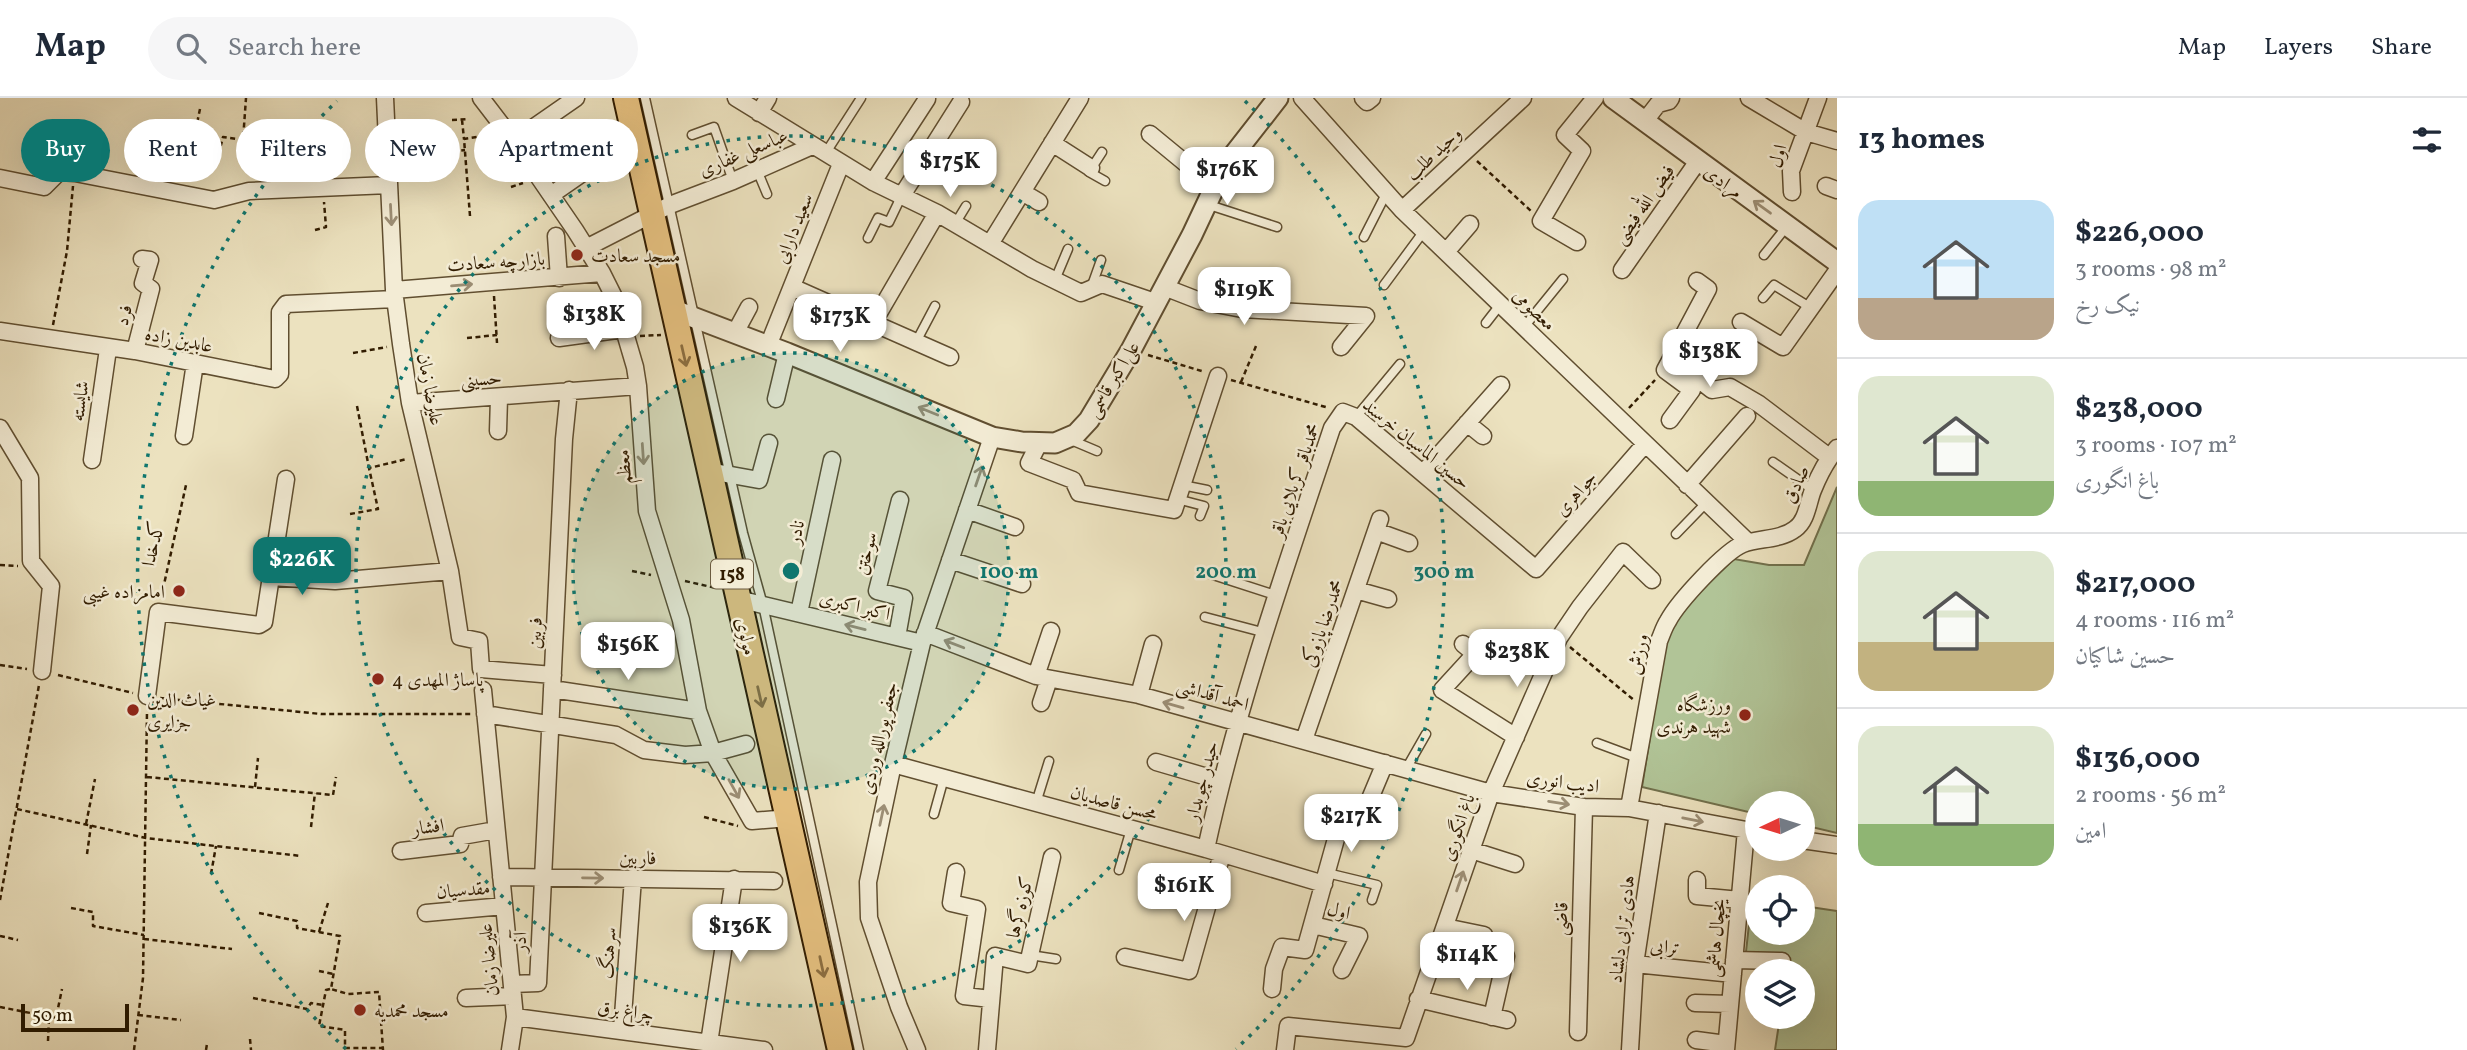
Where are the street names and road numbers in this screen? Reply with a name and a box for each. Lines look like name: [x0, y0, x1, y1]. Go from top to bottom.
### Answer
street label: وحید طلب: [1400, 122, 1468, 187]
street label: عباسعلی غفاری: [695, 123, 793, 184]
street label: اول: [1763, 142, 1794, 171]
street label: فیض الله فیضی: [1605, 158, 1682, 250]
street label: مرادی: [1698, 160, 1748, 206]
street label: سعید دارابی: [769, 190, 821, 268]
street label: بازارچه سعادت: [446, 247, 546, 279]
street label: معصومی: [1506, 283, 1561, 338]
street label: فرد: [110, 302, 140, 329]
street label: عابدین زاده: [142, 322, 215, 360]
street label: علی‌اکبر قاسمی: [1081, 337, 1147, 423]
street label: علیرضا زمان: [409, 351, 449, 428]
street label: حسینی: [459, 366, 503, 394]
street label: شایسته: [65, 379, 97, 423]
street label: حسین الماسیان خرسند: [1356, 393, 1475, 496]
street label: محمدباقر کربلایی باقر: [1264, 420, 1328, 543]
street label: معظم: [611, 448, 643, 485]
street label: صادق: [1777, 462, 1816, 508]
street label: جواهری: [1549, 466, 1604, 523]
street label: نادر: [781, 518, 812, 549]
street label: کدخدا: [136, 520, 172, 569]
street label: سوختن: [849, 529, 885, 578]
road number: 158: [711, 560, 753, 588]
street label: محمدرضا پازوکی: [1297, 576, 1351, 671]
street label: اکبر اکبری: [816, 586, 893, 628]
street label: مولوی: [728, 615, 762, 658]
street label: فربین: [522, 617, 550, 650]
street label: ورزش: [1622, 631, 1656, 677]
street label: احمد آقداشی: [1173, 673, 1252, 719]
street label: جعفر پورالله وردی: [854, 680, 906, 797]
street label: حیدر چوبدار: [1179, 739, 1226, 826]
street label: ادیب انوری: [1525, 766, 1601, 800]
street label: محسن قاصدیان: [1067, 780, 1160, 828]
street label: باغ انگوری: [1434, 790, 1483, 865]
street label: افشار: [409, 813, 446, 843]
street label: فاربین: [619, 846, 657, 872]
street label: کوزه‌گرها: [1000, 874, 1041, 941]
street label: هادی ترابی دلشاد: [1603, 874, 1643, 985]
street label: مقدسیان: [435, 876, 491, 906]
street label: اول: [1324, 897, 1353, 927]
street label: یخچال هاشمی: [1701, 897, 1733, 979]
street label: قاضی: [1548, 902, 1576, 936]
street label: علیرضا زمان: [473, 922, 507, 998]
street label: سرهنگ: [593, 926, 624, 980]
street label: آذر: [507, 929, 535, 955]
street label: ترابی: [1649, 934, 1681, 962]
street label: چراغ برق: [596, 995, 656, 1030]

